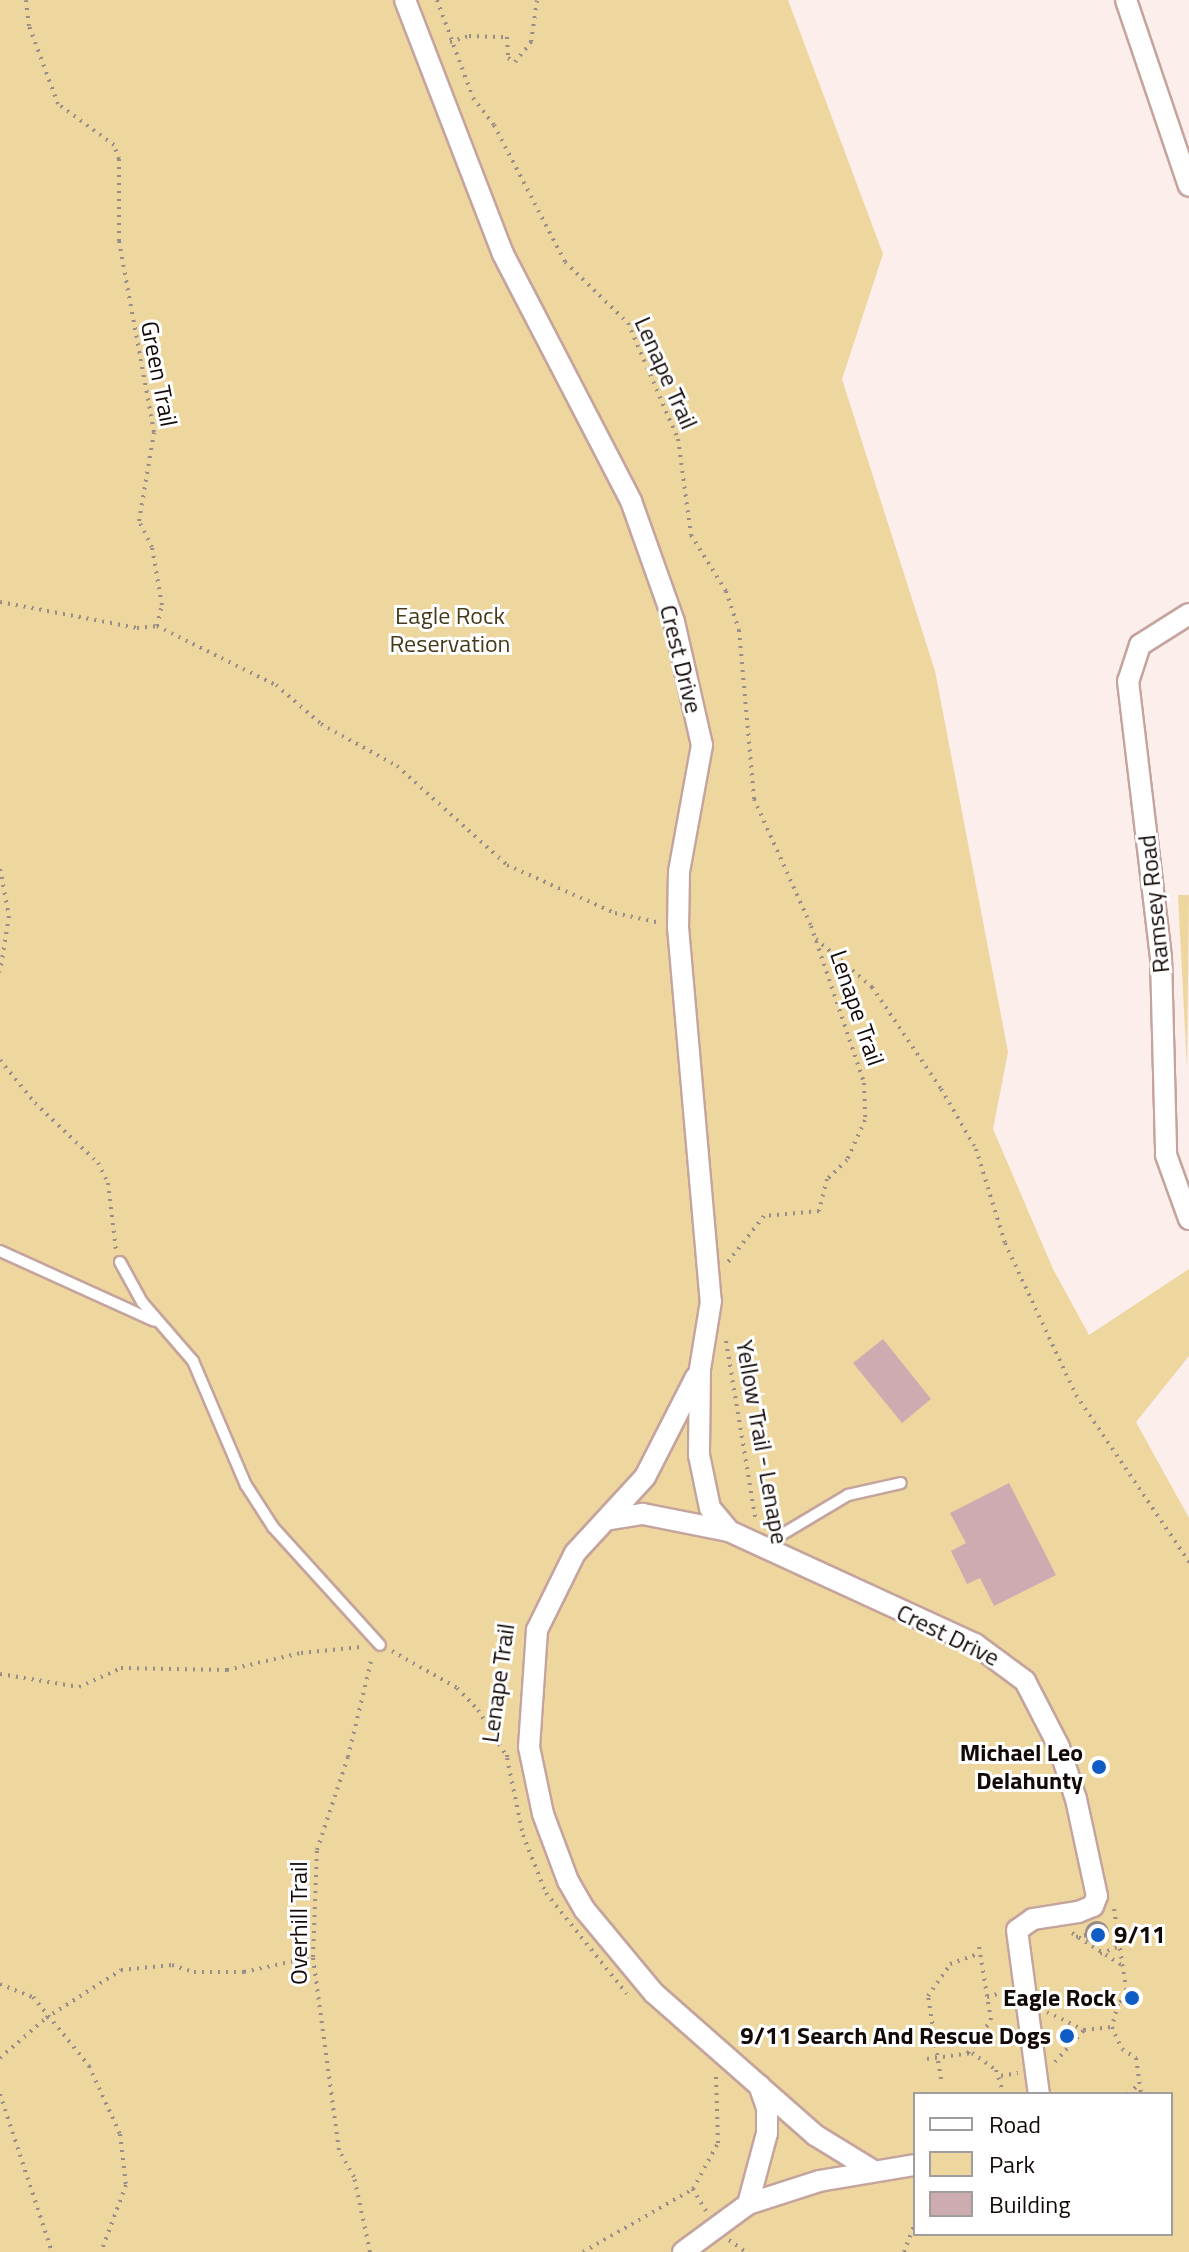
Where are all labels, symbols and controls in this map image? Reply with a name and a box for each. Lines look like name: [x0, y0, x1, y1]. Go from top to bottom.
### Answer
street label: Lenape Trail: [628, 312, 704, 434]
street label: Green Trail: [135, 319, 183, 429]
park label: Eagle Rock Reservation: [390, 602, 510, 658]
street label: Crest Drive: [654, 602, 708, 716]
street label: Ramsey Road: [1132, 833, 1176, 975]
street label: Lenape Trail: [824, 947, 890, 1069]
street label: Yellow Trail - Lenape: [730, 1338, 794, 1546]
street label: Crest Drive: [892, 1598, 1004, 1672]
street label: Lenape Trail: [475, 1622, 521, 1744]
place label: Michael Leo Delahunty: [960, 1739, 1083, 1795]
marker: Michael Leo Delahunty: [1090, 1758, 1108, 1776]
street label: Overhill Trail: [285, 1861, 313, 1985]
place label: 9/11: [1114, 1921, 1166, 1949]
marker: 9/11: [1089, 1926, 1107, 1944]
place label: Eagle Rock: [1003, 1984, 1116, 2012]
marker: Eagle Rock: [1123, 1989, 1141, 2007]
place label: 9/11 Search And Rescue Dogs: [740, 2022, 1051, 2050]
marker: 9/11 Search And Rescue Dogs: [1058, 2027, 1076, 2045]
legend: [913, 2092, 1173, 2236]
text: Road: [989, 2106, 1041, 2142]
text: Park: [989, 2146, 1035, 2182]
text: Building: [989, 2186, 1071, 2222]

